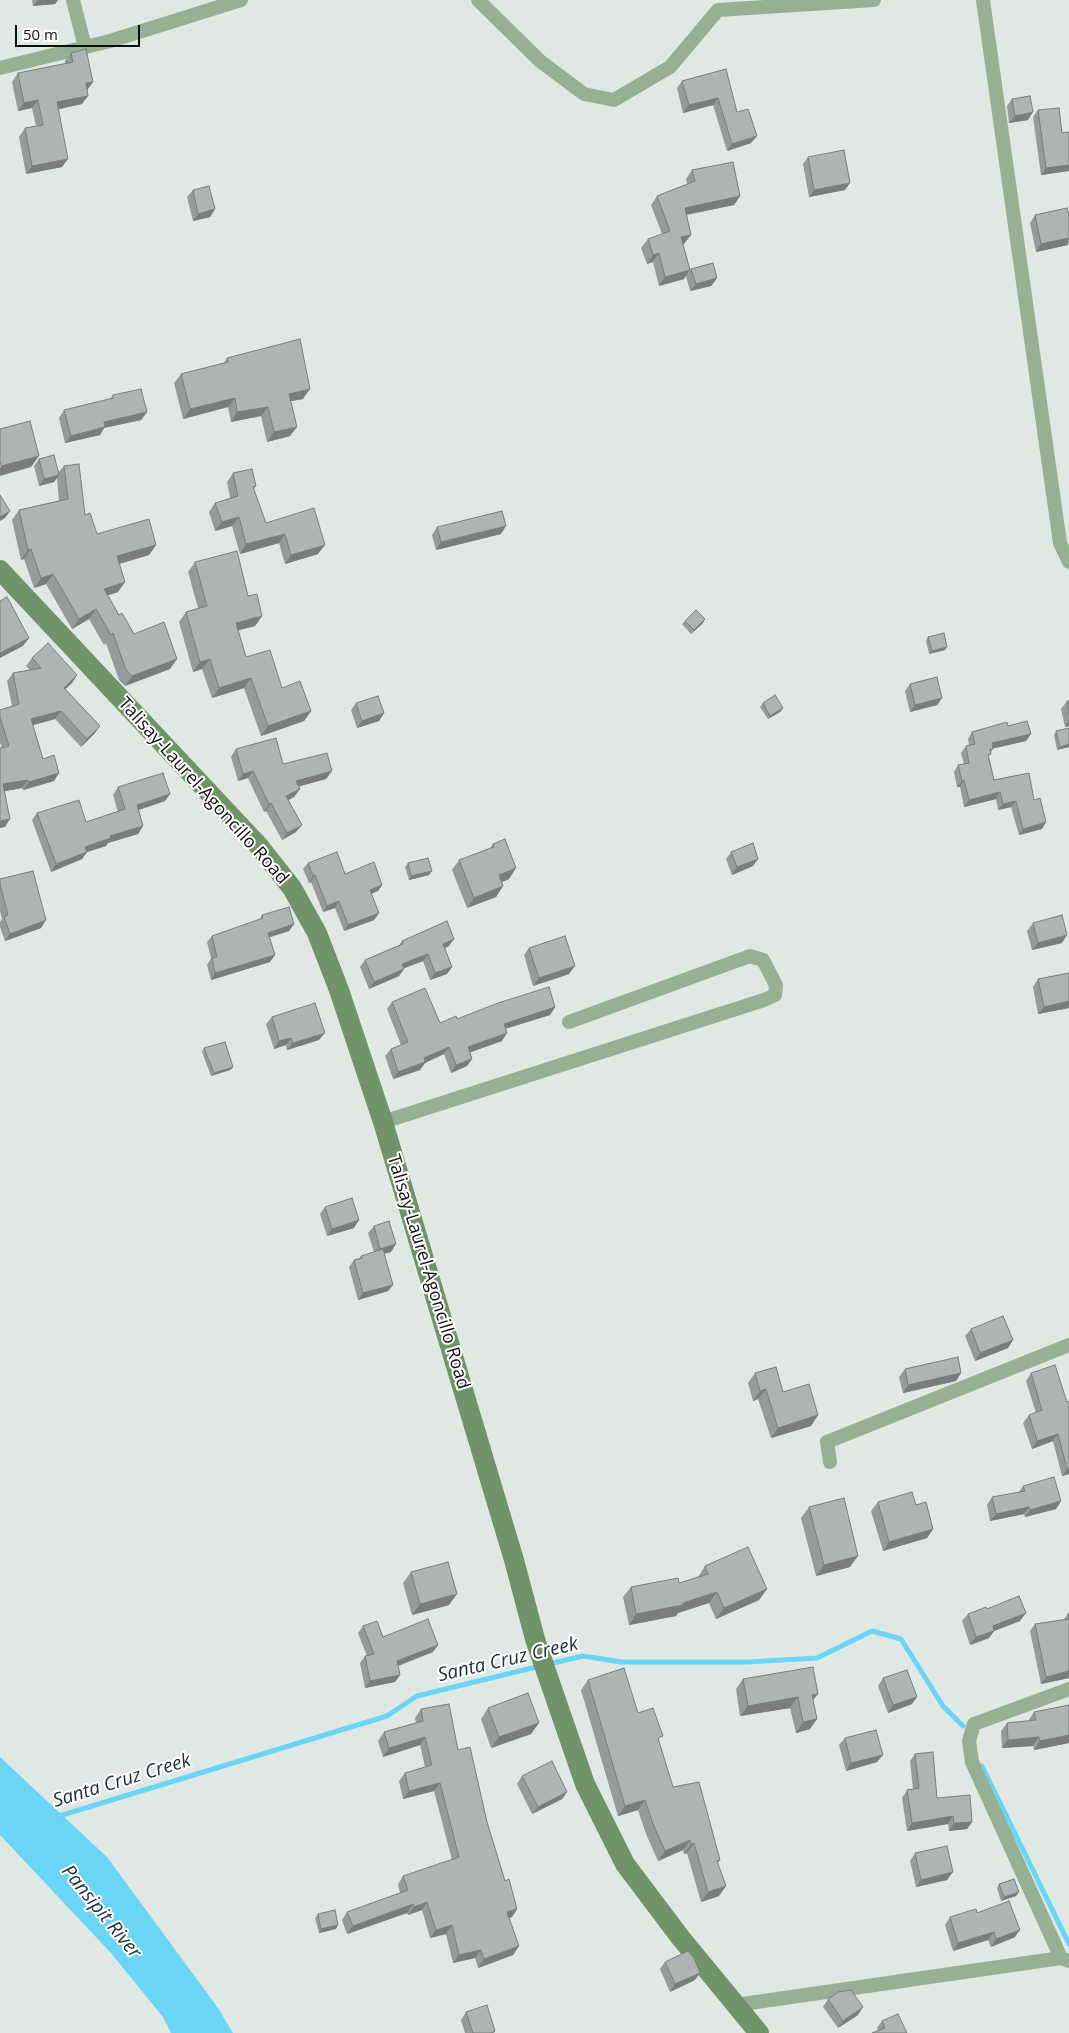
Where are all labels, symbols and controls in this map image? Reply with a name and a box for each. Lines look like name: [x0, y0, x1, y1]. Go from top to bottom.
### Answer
scale bar: [18, 15, 142, 47]
text: 50 m: [23, 24, 58, 44]
street label: Talisay-Laurel-Agoncillo Road: [113, 693, 293, 889]
street label: Talisay-Laurel-Agoncillo Road: [382, 1152, 474, 1392]
water label: Santa Cruz Creek: [436, 1633, 580, 1687]
water label: Santa Cruz Creek: [50, 1749, 194, 1813]
water label: Pansipit River: [56, 1861, 146, 1963]

